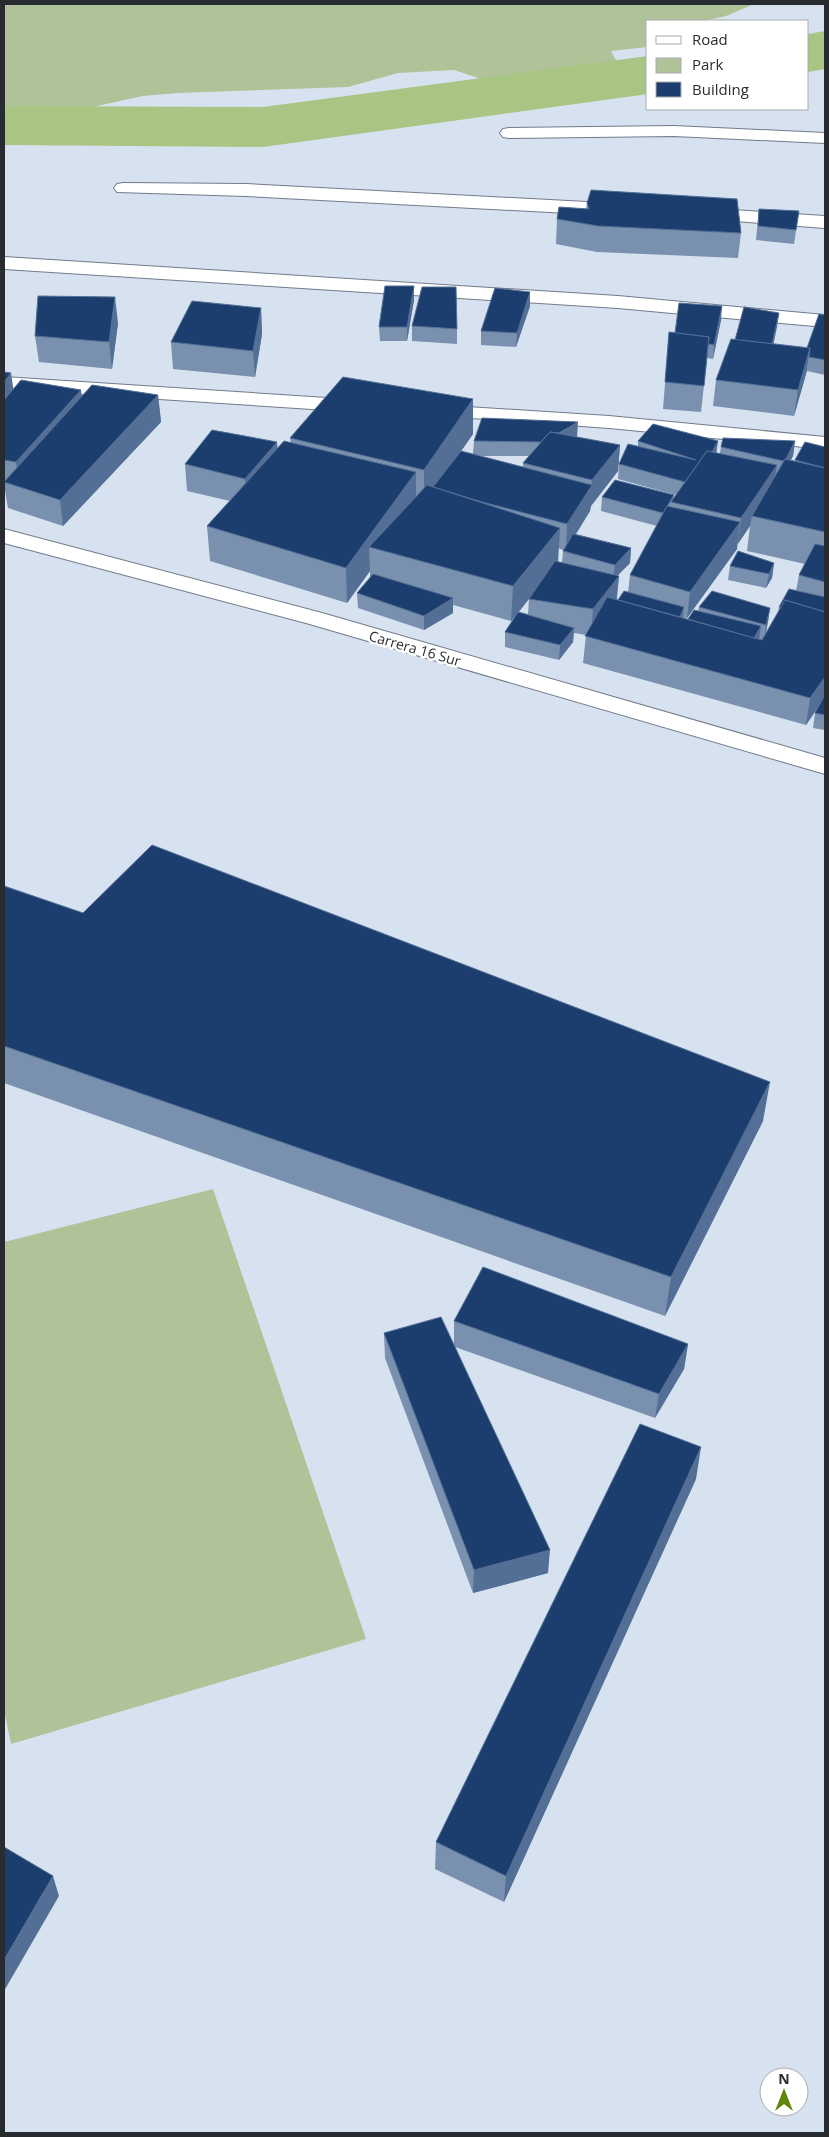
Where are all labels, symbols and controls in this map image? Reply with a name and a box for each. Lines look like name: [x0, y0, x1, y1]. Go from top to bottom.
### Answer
legend: [646, 20, 809, 110]
text: Road: [692, 29, 728, 49]
text: Park: [692, 54, 723, 74]
text: Building: [692, 79, 749, 99]
street label: Carrera 16 Sur: [367, 626, 463, 670]
north arrow: [759, 2067, 809, 2117]
text: N: [778, 2069, 790, 2088]

